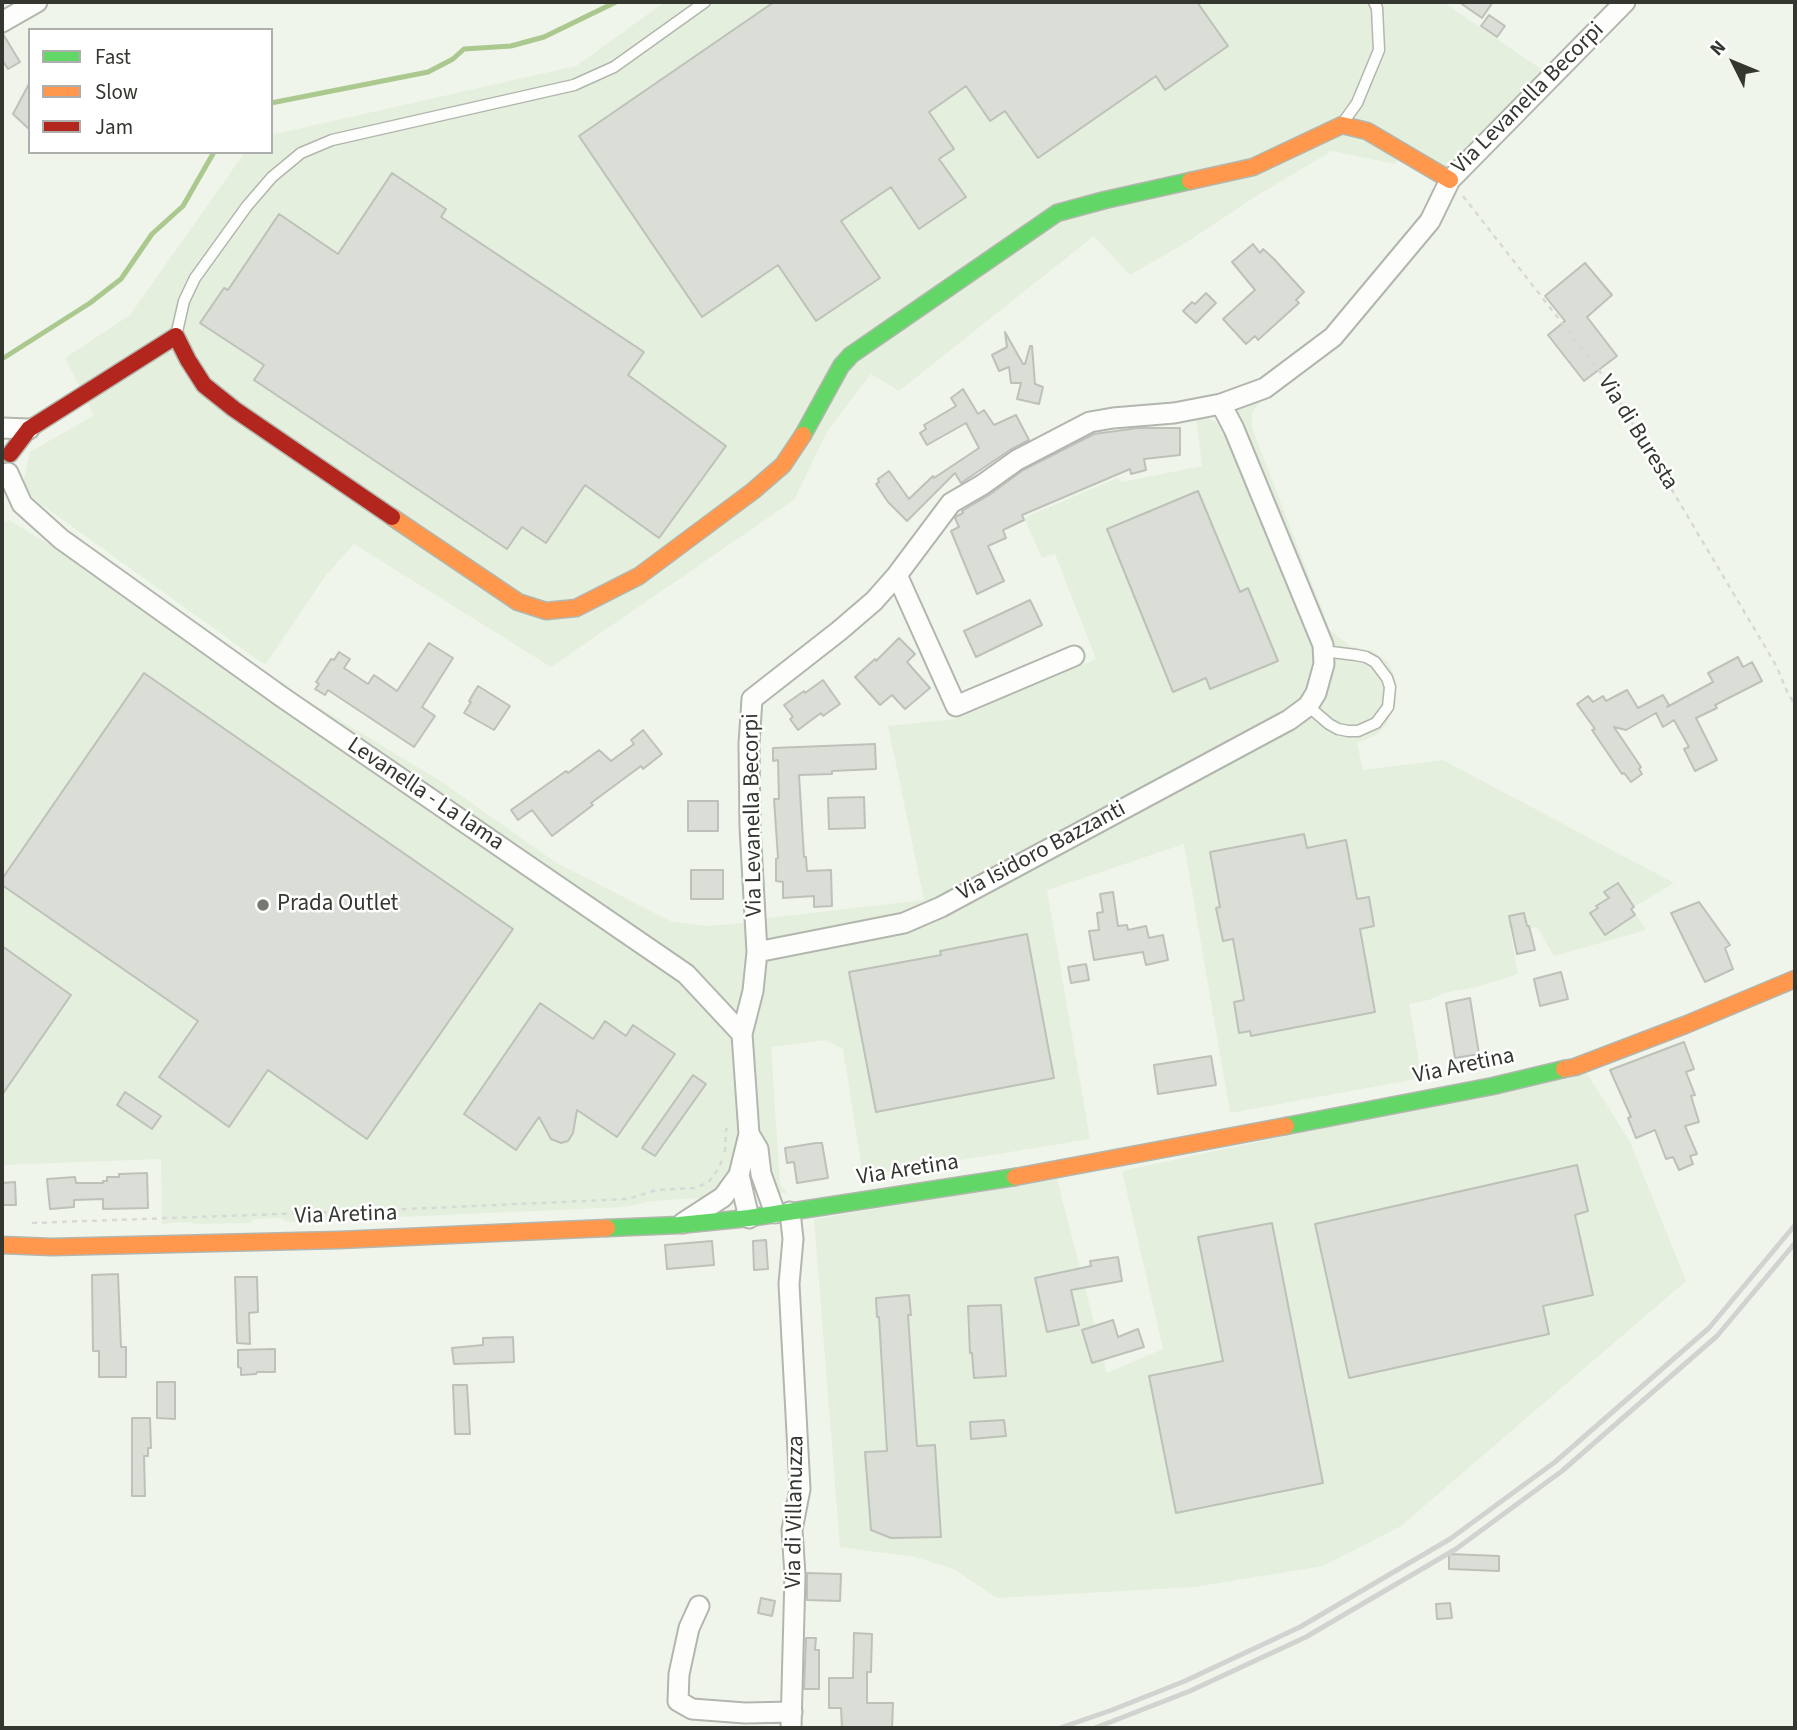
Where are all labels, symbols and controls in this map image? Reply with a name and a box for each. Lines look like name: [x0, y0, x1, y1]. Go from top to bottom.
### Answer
street label: Via Levanella Becorpi: [1447, 17, 1611, 181]
legend: [28, 28, 273, 154]
north arrow: [1699, 28, 1769, 98]
text: N: [1704, 35, 1732, 62]
text: Fast: [95, 42, 131, 72]
text: Slow: [95, 77, 138, 107]
text: Jam: [95, 112, 133, 142]
street label: Via di Buresta: [1591, 371, 1683, 495]
street label: Via Levanella Becorpi: [738, 713, 770, 917]
street label: Levanella - La lama: [341, 732, 509, 858]
street label: Via Isidoro Bazzanti: [953, 796, 1131, 908]
place label: Prada Outlet: [277, 891, 398, 919]
marker: Prada Outlet: [255, 897, 271, 913]
street label: Via Aretina: [1411, 1043, 1517, 1091]
street label: Via Aretina: [855, 1149, 961, 1193]
street label: Via Aretina: [294, 1200, 398, 1232]
street label: Via di Villanuzza: [781, 1435, 811, 1589]

